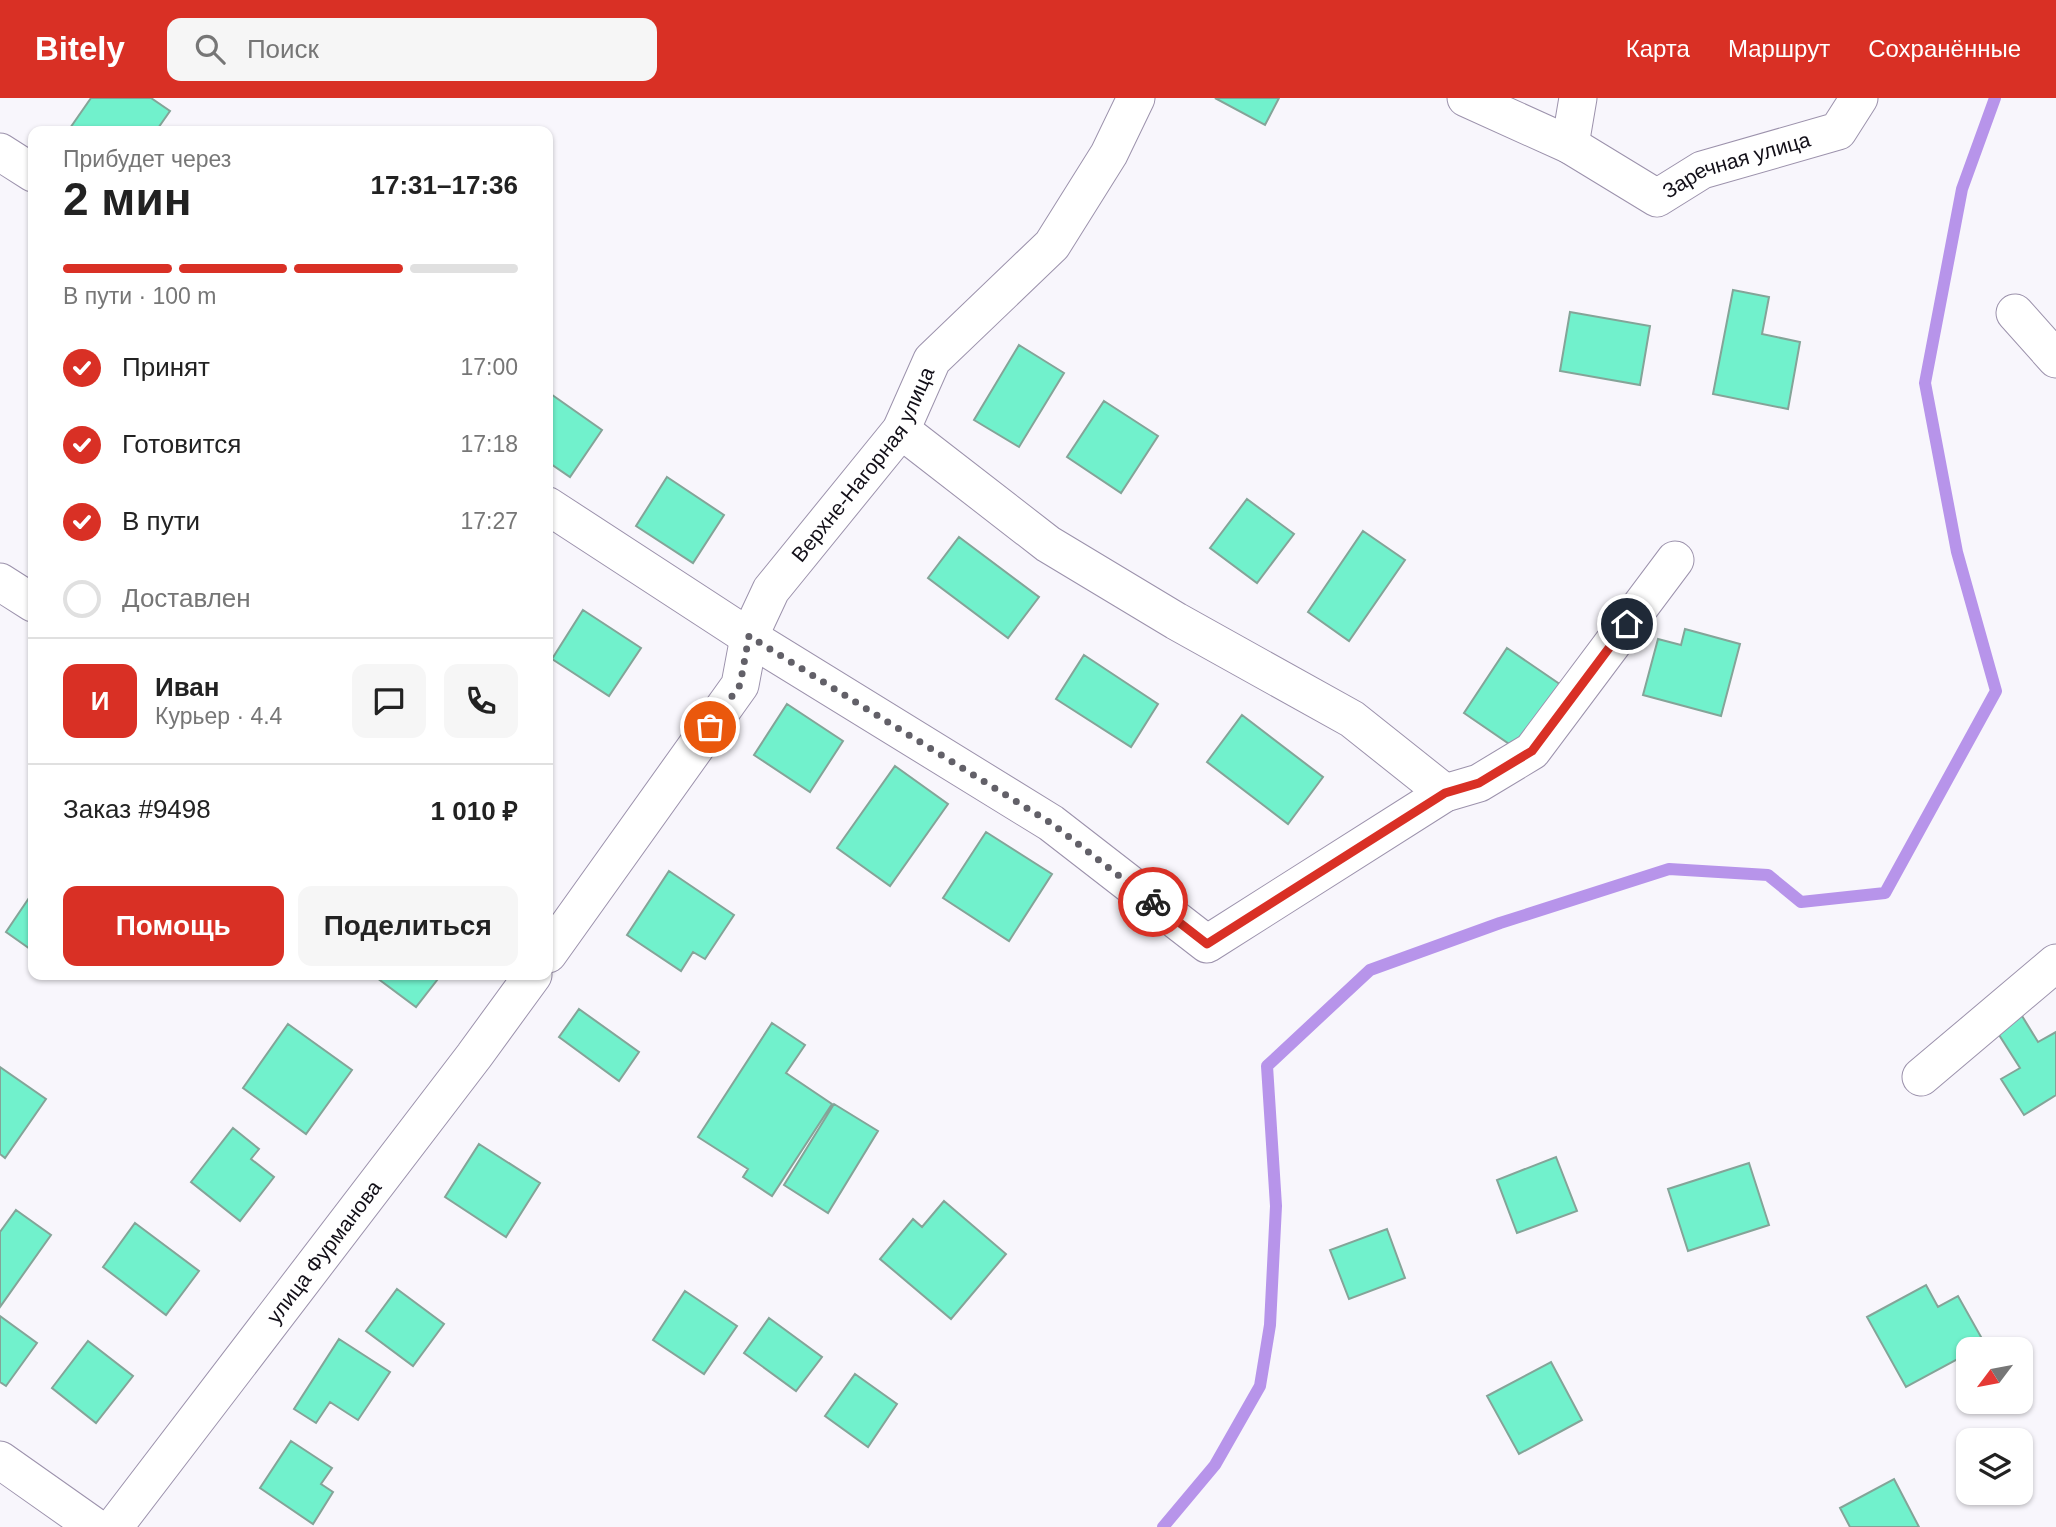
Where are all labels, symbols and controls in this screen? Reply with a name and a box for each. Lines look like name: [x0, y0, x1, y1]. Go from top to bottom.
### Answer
search box: [167, 18, 657, 81]
text: Bitely: [35, 30, 125, 67]
icon: search: [191, 30, 229, 68]
text: Поиск: [247, 34, 319, 64]
text: Карта: [1626, 35, 1690, 62]
text: Маршрут: [1728, 35, 1830, 62]
text: Сохранённые: [1868, 35, 2021, 62]
street label: Заречная улица: [1658, 127, 1813, 203]
text: Прибудет через: [63, 146, 231, 172]
text: 17:31–17:36: [371, 170, 518, 200]
text: 2 мин: [63, 173, 191, 225]
text: В пути · 100 m: [63, 283, 216, 309]
icon: check: [63, 349, 101, 387]
text: Принят: [122, 352, 210, 382]
text: 17:00: [460, 354, 518, 380]
street label: Верхне-Нагорная улица: [787, 363, 938, 566]
icon: check: [63, 426, 101, 464]
text: Готовится: [122, 429, 241, 459]
text: 17:18: [460, 431, 518, 457]
icon: check: [63, 503, 101, 541]
text: В пути: [122, 506, 200, 536]
text: 17:27: [460, 508, 518, 534]
text: Доставлен: [122, 583, 251, 613]
pin: [1597, 594, 1657, 654]
icon: home: [1608, 605, 1646, 643]
button: chat: [352, 664, 426, 738]
button: phone: [444, 664, 518, 738]
text: Иван: [155, 672, 220, 702]
text: И: [91, 686, 109, 716]
pin: [680, 697, 740, 757]
text: Курьер · 4.4: [155, 703, 282, 729]
icon: bag: [691, 708, 729, 746]
text: Заказ #9498: [63, 794, 211, 824]
text: 1 010 ₽: [431, 796, 518, 826]
courier: [1118, 867, 1188, 937]
icon: bike: [1134, 883, 1172, 921]
button: Помощь: [63, 886, 284, 966]
button: Поделиться: [298, 886, 518, 966]
street label: улица Фурманова: [262, 1176, 386, 1328]
north arrow: [1956, 1337, 2034, 1414]
map controls: [1956, 1337, 2033, 1505]
button: layers: [1956, 1428, 2033, 1505]

